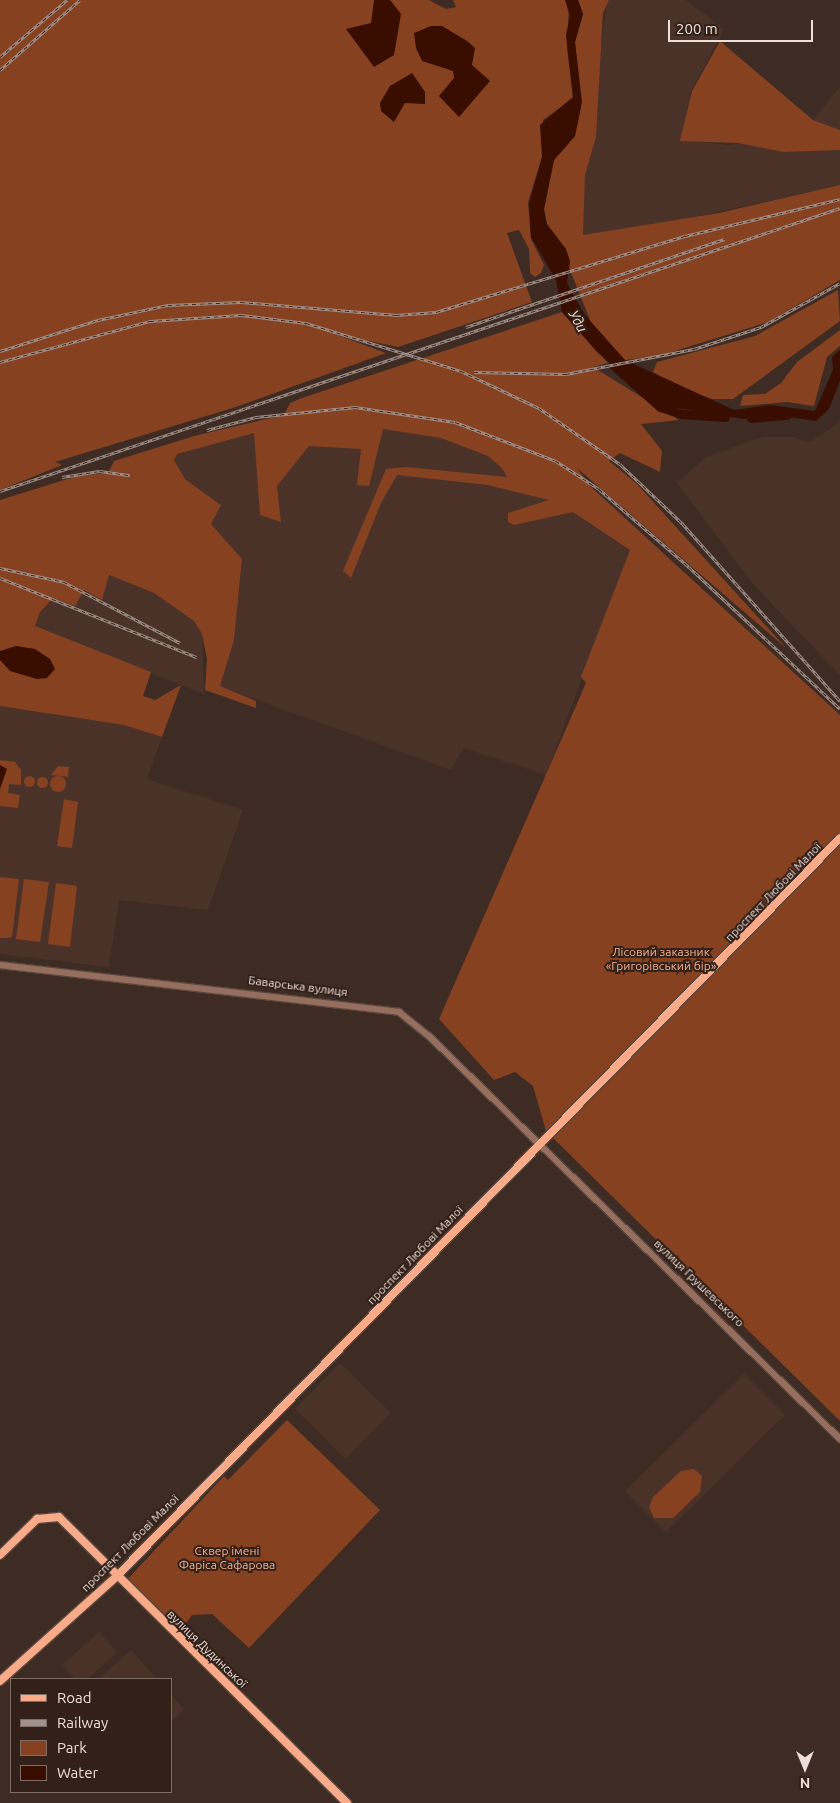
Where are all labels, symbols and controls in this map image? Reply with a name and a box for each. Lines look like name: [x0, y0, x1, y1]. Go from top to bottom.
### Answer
scale bar: [670, 10, 815, 42]
text: 200 m: [676, 20, 718, 37]
water label: Уди: [565, 307, 591, 335]
street label: проспект Любові Малої: [722, 840, 824, 944]
park label: Лісовий заказник «Григорівський бір»: [606, 945, 716, 973]
street label: Баварська вулиця: [247, 973, 349, 999]
street label: проспект Любові Малої: [364, 1203, 466, 1307]
street label: вулиця Грушевського: [651, 1236, 747, 1330]
street label: проспект Любові Малої: [78, 1491, 182, 1595]
park label: Сквер імені Фаріса Сафарова: [179, 1544, 275, 1572]
street label: вулиця Дудинської: [164, 1607, 250, 1691]
legend: [10, 1678, 172, 1793]
text: Road: [57, 1689, 92, 1706]
text: Railway: [57, 1714, 108, 1731]
text: Park: [57, 1739, 87, 1756]
north arrow: [780, 1743, 830, 1793]
text: Water: [57, 1764, 98, 1781]
text: N: [800, 1775, 810, 1791]

